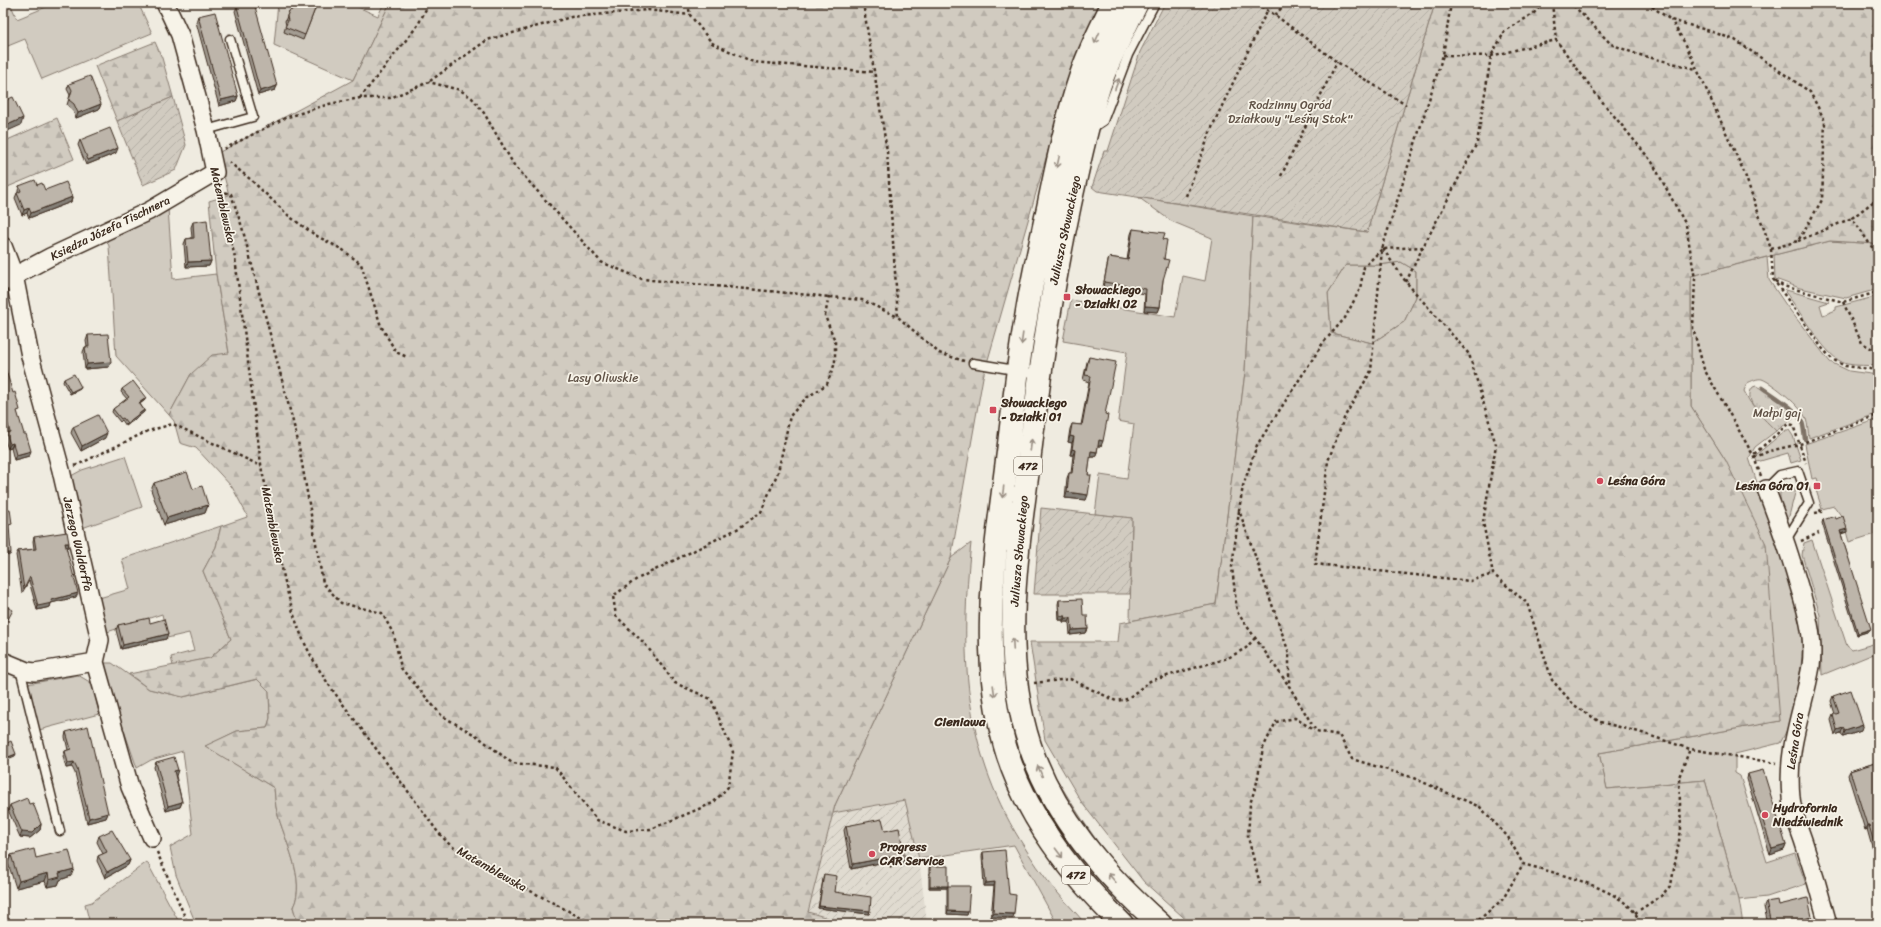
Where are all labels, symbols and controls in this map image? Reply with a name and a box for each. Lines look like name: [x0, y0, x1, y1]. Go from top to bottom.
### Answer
one-way arrow: [1093, 32, 1100, 44]
one-way arrow: [1114, 79, 1122, 91]
park label: Rodzinny Ogród Działkowy "Leśny Stok": [1228, 94, 1353, 130]
one-way arrow: [1053, 155, 1061, 168]
street label: Matemblewska: [204, 165, 242, 245]
street label: Juliusza Słowackiego: [1042, 173, 1087, 288]
street label: Księdza Józefa Tischnera: [46, 189, 174, 267]
place label: Słowackiego - Działki 02: [1074, 279, 1142, 315]
marker: Słowackiego - Działki 02: [1062, 292, 1072, 302]
one-way arrow: [1019, 332, 1026, 345]
park label: Lasy Oliwskie: [568, 367, 638, 389]
place label: Słowackiego - Działki 01: [1000, 392, 1068, 428]
park label: Małpi gaj: [1753, 402, 1802, 424]
marker: Słowackiego - Działki 01: [988, 405, 998, 415]
one-way arrow: [1027, 439, 1034, 452]
road number: 472: [1014, 457, 1042, 475]
place label: Leśna Góra: [1608, 470, 1666, 492]
place label: Leśna Góra 01: [1736, 475, 1809, 497]
marker: Leśna Góra: [1595, 476, 1605, 486]
marker: Leśna Góra 01: [1812, 481, 1822, 491]
street label: Matemblewska: [255, 485, 291, 565]
one-way arrow: [999, 485, 1007, 498]
street label: Jerzego Waldorffa: [56, 494, 100, 593]
street label: Juliusza Słowackiego: [1003, 495, 1035, 608]
one-way arrow: [1010, 638, 1017, 651]
one-way arrow: [990, 684, 998, 697]
district label: Cieniawa: [933, 710, 986, 733]
street label: Leśna Góra: [1780, 711, 1810, 771]
one-way arrow: [1036, 765, 1044, 777]
place label: Hydrofornia Niedźwiednik: [1772, 797, 1844, 833]
marker: Hydrofornia Niedźwiednik: [1760, 810, 1770, 820]
place label: Progress CAR Service: [879, 836, 944, 872]
street label: Matemblewska: [453, 840, 531, 898]
one-way arrow: [1054, 847, 1063, 858]
marker: Progress CAR Service: [867, 849, 877, 859]
road number: 472: [1062, 866, 1090, 884]
one-way arrow: [1108, 873, 1117, 883]

